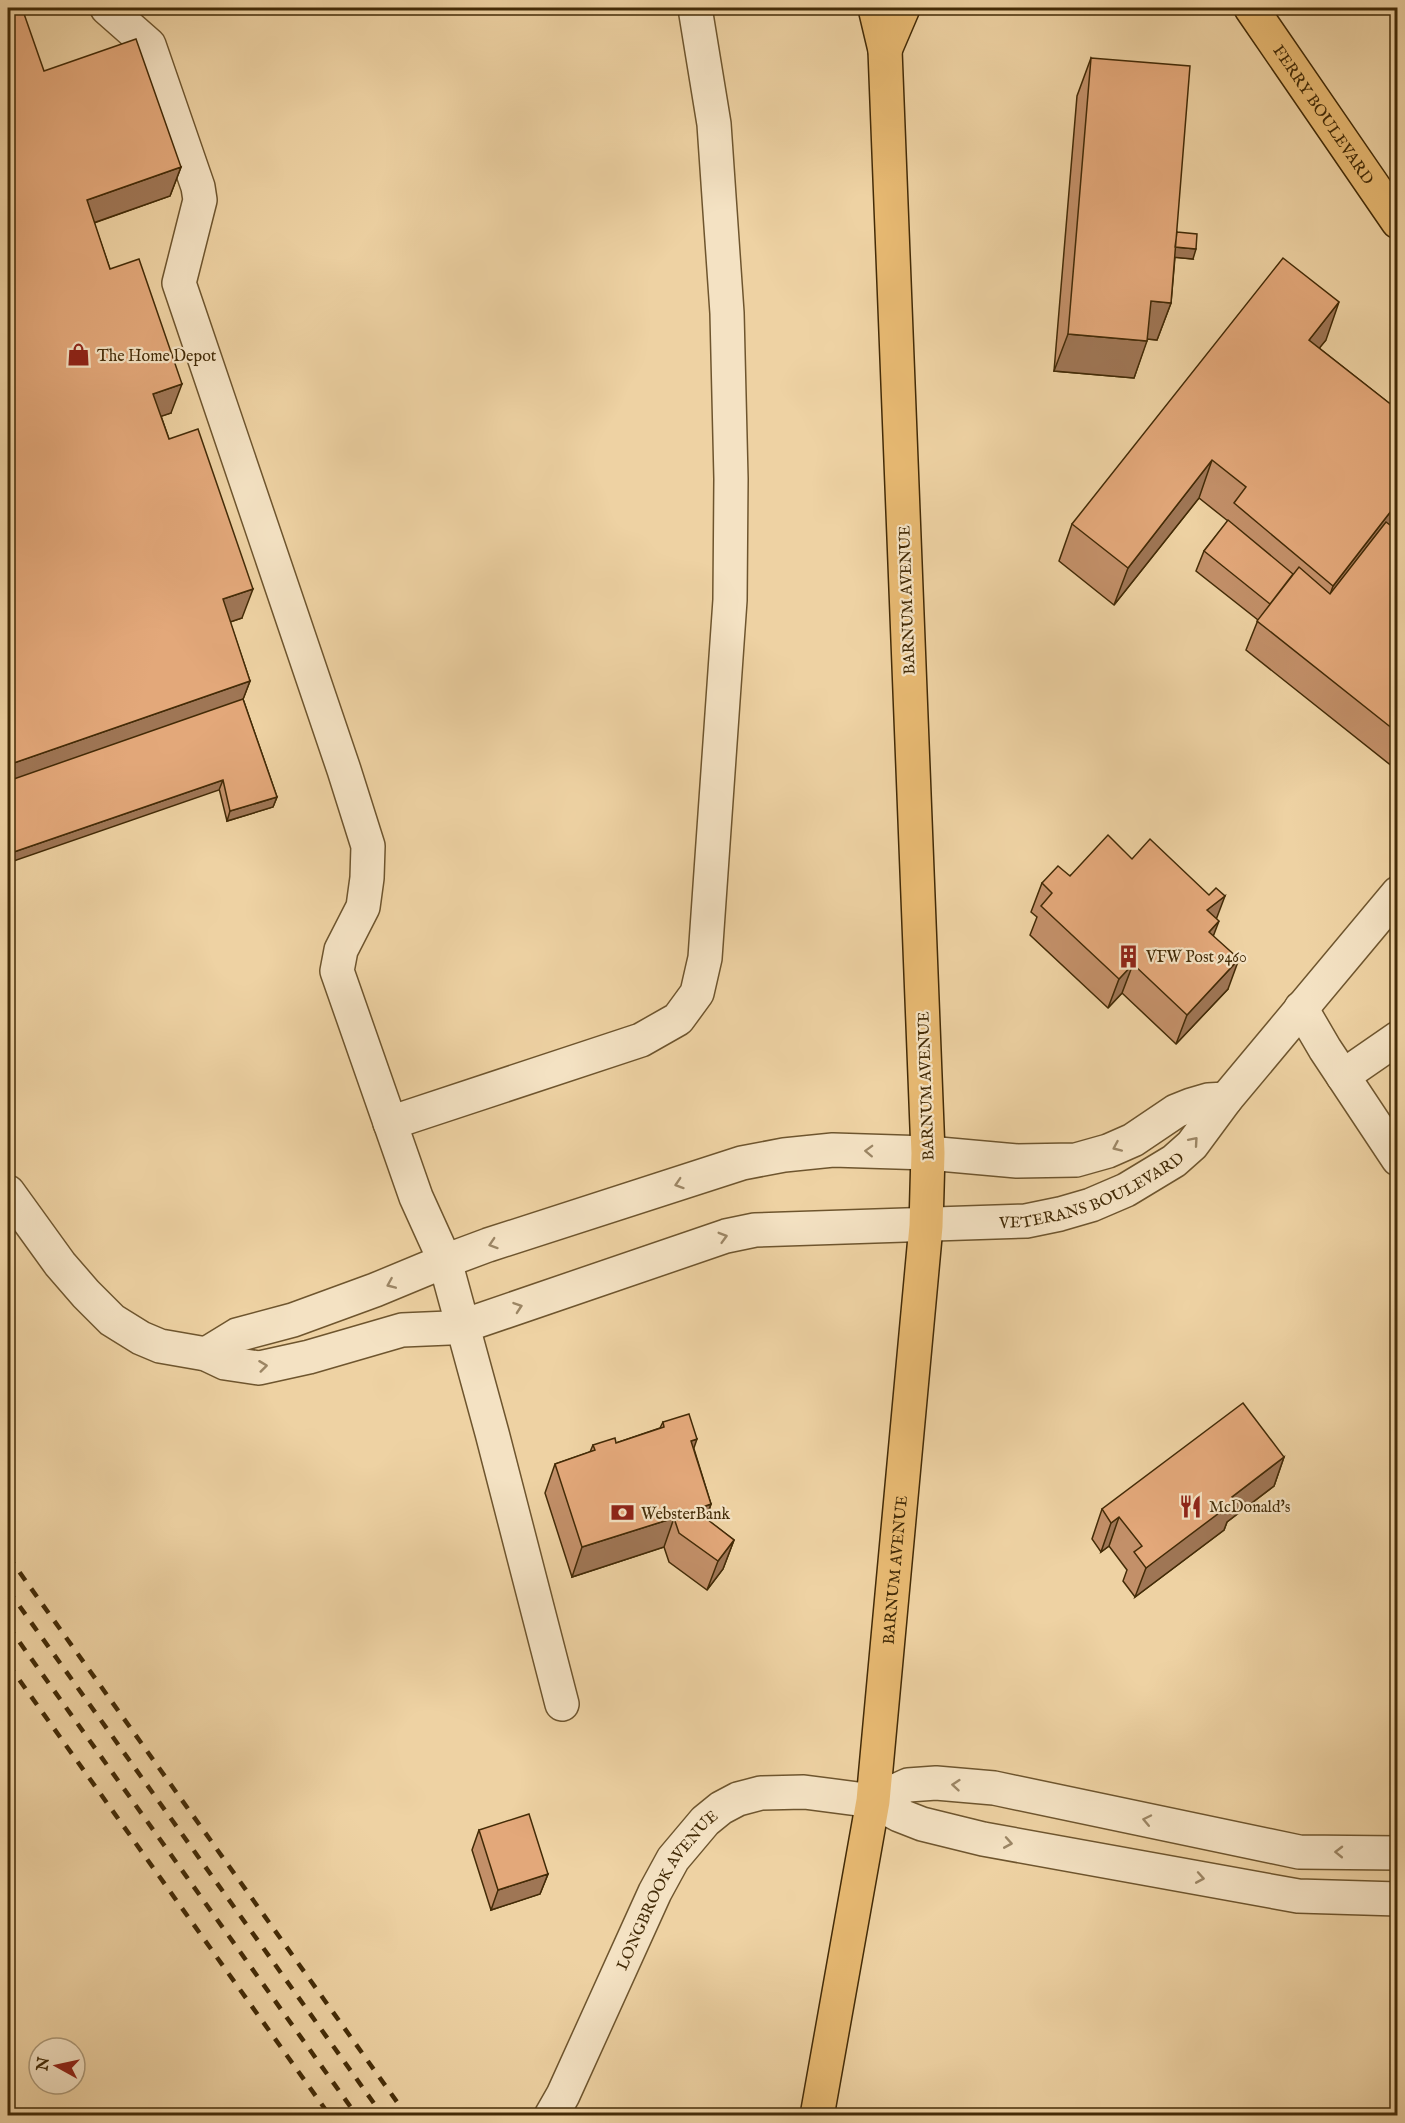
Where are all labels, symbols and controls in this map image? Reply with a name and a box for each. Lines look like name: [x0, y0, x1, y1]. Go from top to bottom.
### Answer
street label: FERRY BOULEVARD: [1268, 42, 1377, 189]
shop icon: The Home Depot: [66, 342, 92, 368]
place label: The Home Depot: [97, 347, 217, 367]
street label: BARNUM AVENUE: [895, 525, 921, 675]
building icon: VFW Post 9460: [1115, 943, 1141, 969]
place label: VFW Post 9460: [1145, 948, 1247, 968]
street label: BARNUM AVENUE: [914, 1011, 940, 1161]
one-way arrow: [1187, 1137, 1198, 1148]
one-way arrow: [1113, 1140, 1124, 1152]
one-way arrow: [865, 1145, 874, 1157]
street label: VETERANS BOULEVARD: [998, 1149, 1189, 1234]
one-way arrow: [674, 1176, 685, 1189]
one-way arrow: [717, 1232, 727, 1244]
one-way arrow: [488, 1236, 499, 1249]
one-way arrow: [386, 1276, 397, 1288]
one-way arrow: [512, 1302, 523, 1314]
one-way arrow: [258, 1360, 267, 1373]
restaurant icon: McDonald's: [1178, 1493, 1204, 1519]
street label: BARNUM AVENUE: [879, 1495, 913, 1646]
place label: McDonald's: [1209, 1498, 1291, 1518]
bank icon: WebsterBank: [610, 1500, 636, 1526]
place label: WebsterBank: [641, 1505, 730, 1525]
one-way arrow: [951, 1779, 960, 1792]
street label: LONGBROOK AVENUE: [613, 1807, 723, 1974]
one-way arrow: [1143, 1814, 1153, 1827]
one-way arrow: [1002, 1836, 1012, 1849]
one-way arrow: [1335, 1846, 1344, 1858]
one-way arrow: [1194, 1871, 1204, 1884]
north arrow: [27, 2036, 87, 2096]
text: N: [33, 2056, 55, 2073]

